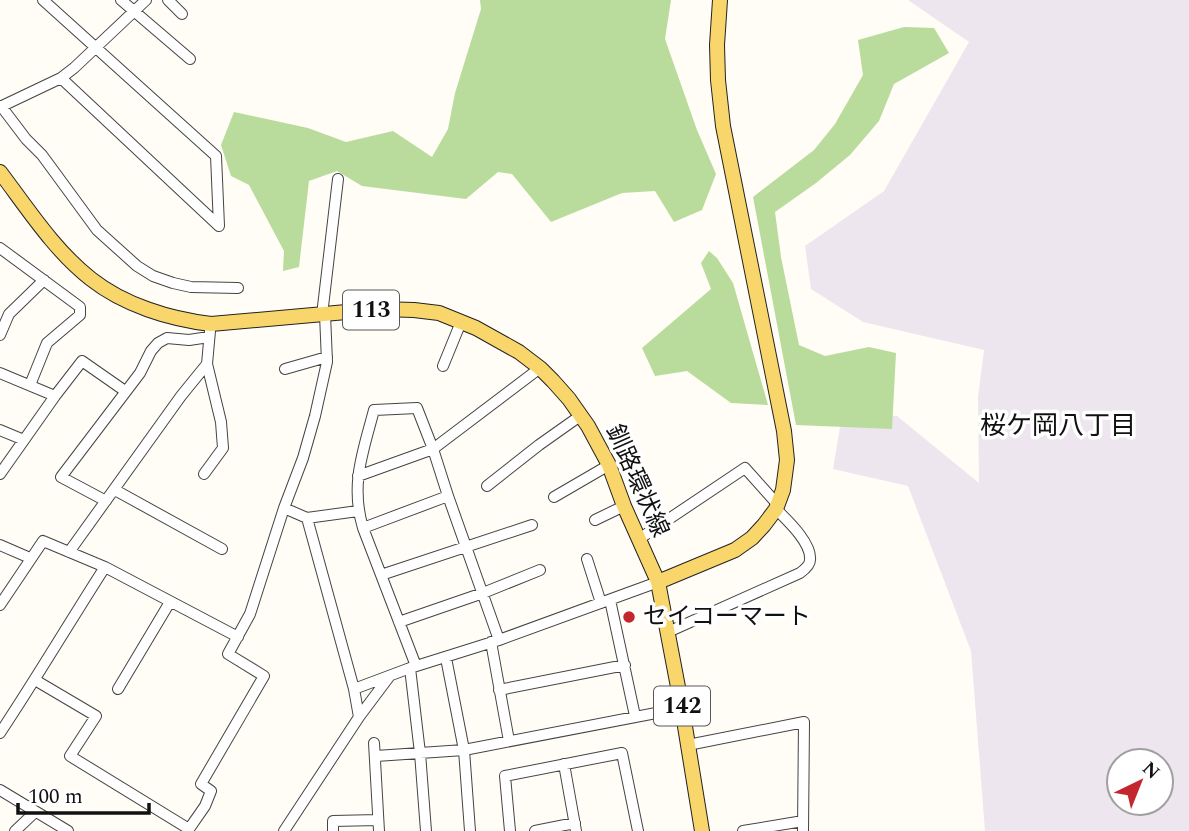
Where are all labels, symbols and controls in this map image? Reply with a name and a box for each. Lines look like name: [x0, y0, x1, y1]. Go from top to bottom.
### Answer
road number: 113: [343, 290, 399, 330]
district label: 桜ケ岡八丁目: [980, 406, 1136, 446]
street label: 釧路環状線: [596, 419, 678, 543]
place label: セイコーマート: [643, 599, 811, 635]
marker: セイコーマート: [621, 609, 637, 625]
road number: 142: [654, 686, 710, 726]
north arrow: [1105, 747, 1175, 817]
text: N: [1135, 755, 1166, 787]
scale bar: [18, 772, 149, 816]
text: 100 m: [28, 781, 83, 813]

